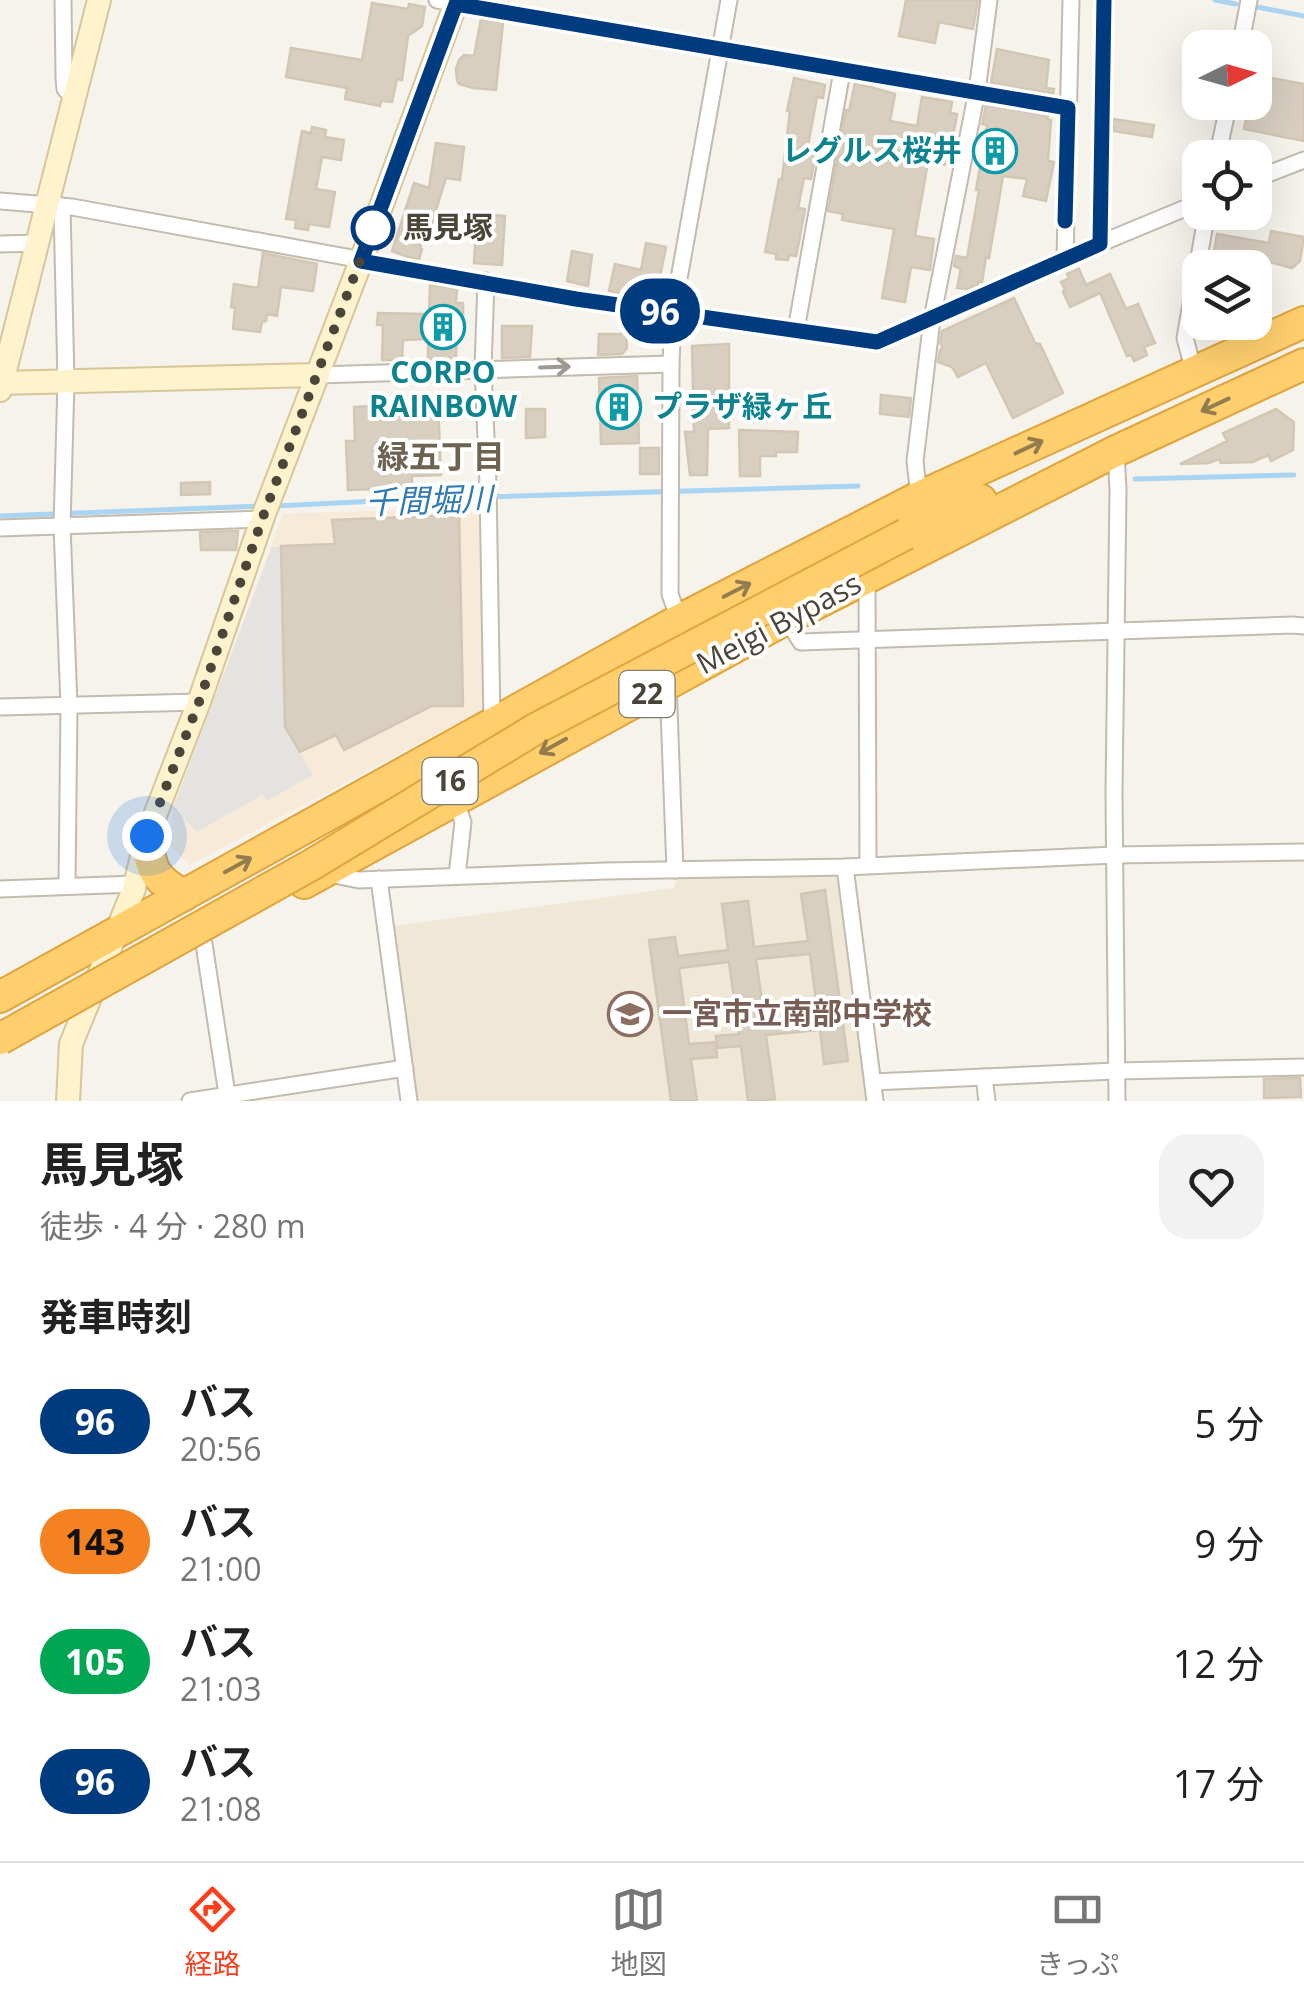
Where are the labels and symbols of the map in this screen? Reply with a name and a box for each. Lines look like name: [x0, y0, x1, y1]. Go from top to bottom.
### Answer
north arrow: [1182, 30, 1272, 120]
building icon: レグルス桜井: [972, 128, 1018, 174]
place label: レグルス桜井: [782, 129, 962, 170]
place label: 馬見塚: [403, 206, 493, 247]
marker: 馬見塚: [352, 207, 394, 249]
line badge: 96: [615, 278, 705, 344]
building icon: CORPO RAINBOW: [420, 304, 466, 350]
place label: CORPO RAINBOW: [369, 351, 517, 426]
one-way arrow: [539, 358, 571, 377]
building icon: プラザ緑ヶ丘: [596, 384, 642, 430]
place label: プラザ緑ヶ丘: [652, 385, 832, 426]
one-way arrow: [1201, 396, 1231, 415]
district label: 緑五丁目: [377, 434, 505, 477]
one-way arrow: [1013, 437, 1044, 455]
water label: 千間堀川: [364, 476, 497, 523]
street label: Meigi Bypass: [689, 562, 868, 683]
one-way arrow: [722, 580, 752, 599]
road number: 22: [620, 671, 674, 717]
one-way arrow: [539, 736, 569, 756]
road number: 16: [422, 758, 478, 804]
your location: [122, 811, 172, 861]
one-way arrow: [223, 854, 252, 874]
school or university icon: 一宮市立南部中学校: [607, 991, 653, 1037]
place label: 一宮市立南部中学校: [662, 992, 932, 1033]

